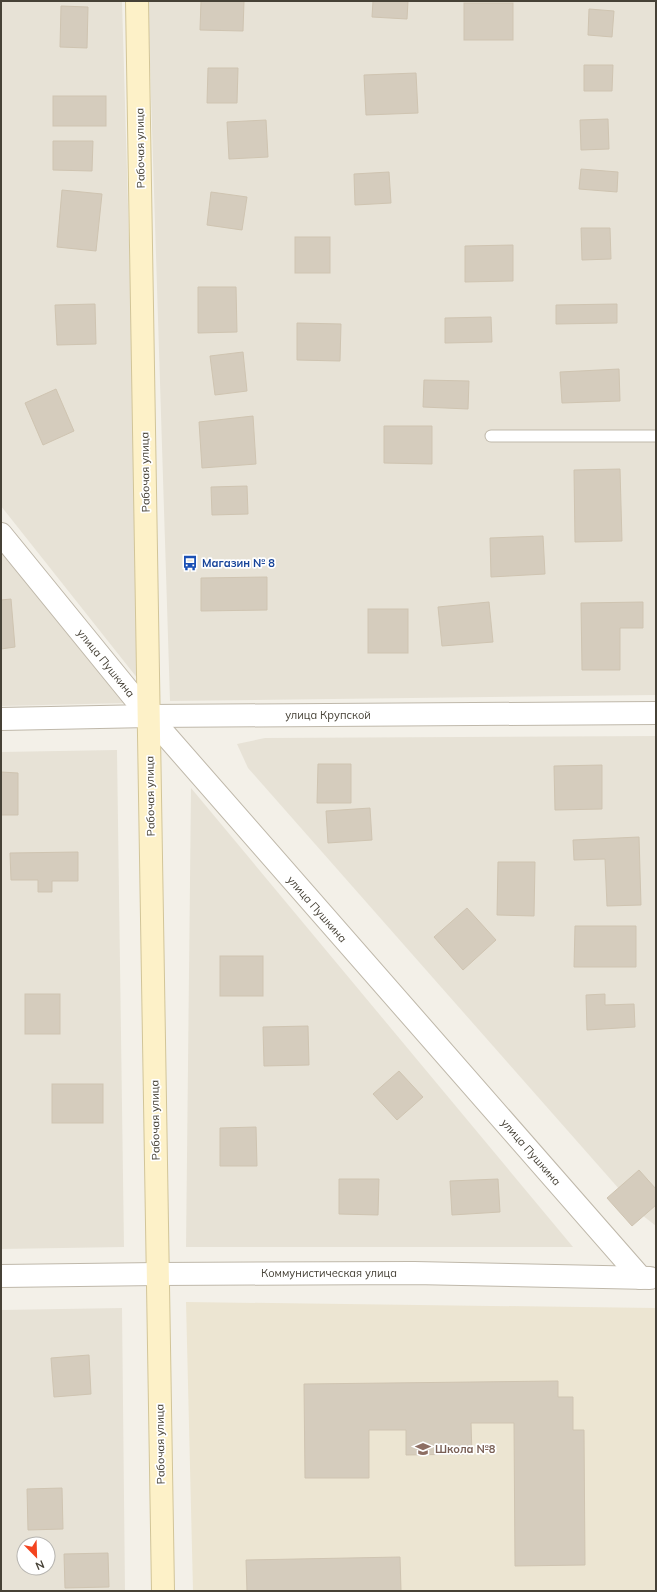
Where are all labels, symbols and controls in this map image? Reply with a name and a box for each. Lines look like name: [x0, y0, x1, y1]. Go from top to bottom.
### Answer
street label: Рабочая улица: [132, 108, 148, 188]
street label: Рабочая улица: [137, 432, 153, 512]
bus stop icon: Магазин № 8: [181, 554, 199, 572]
place label: Магазин № 8: [202, 556, 275, 570]
street label: улица Пушкина: [74, 626, 138, 700]
street label: улица Крупской: [285, 708, 371, 722]
street label: Рабочая улица: [142, 756, 158, 836]
street label: улица Пушкина: [284, 873, 350, 945]
street label: Рабочая улица: [147, 1080, 163, 1160]
street label: улица Пушкина: [498, 1116, 564, 1188]
street label: Коммунистическая улица: [261, 1266, 397, 1280]
street label: Рабочая улица: [152, 1404, 168, 1484]
school or university icon: Школа №8: [414, 1440, 432, 1458]
place label: Школа №8: [435, 1442, 496, 1456]
north arrow: [16, 1536, 56, 1576]
text: N: [33, 1557, 46, 1573]

